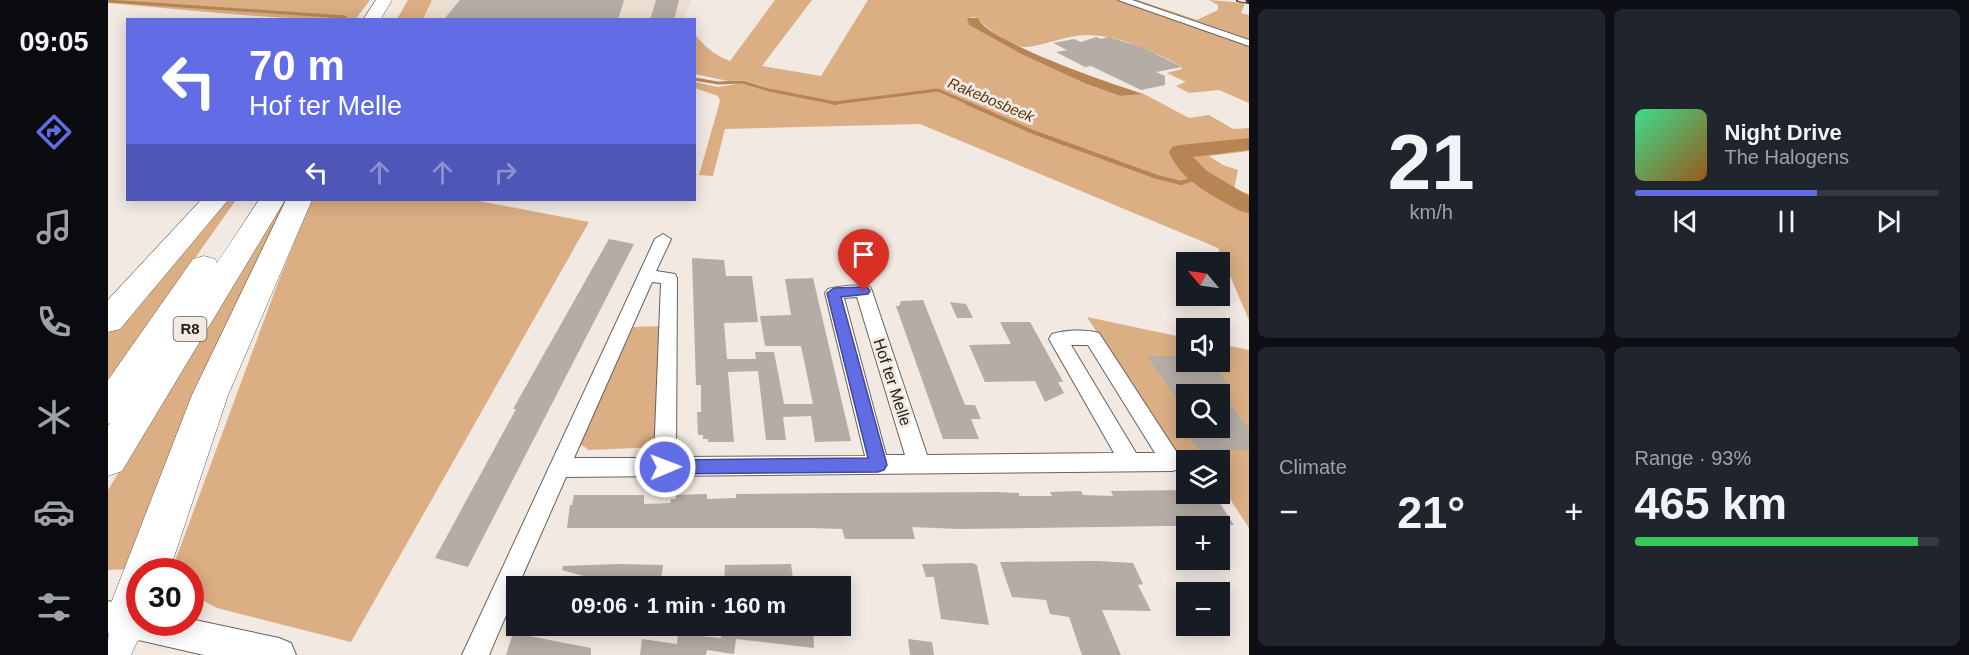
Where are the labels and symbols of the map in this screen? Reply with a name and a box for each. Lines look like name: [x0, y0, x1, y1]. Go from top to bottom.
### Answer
water label: Rakebosbeek: [946, 74, 1038, 126]
pin: [838, 229, 889, 291]
north arrow: [1176, 252, 1230, 306]
road number: R8: [174, 317, 206, 341]
street label: Hof ter Melle: [870, 336, 915, 428]
position arrow: [633, 435, 697, 499]
speed limit sign: 30: [126, 558, 204, 636]

